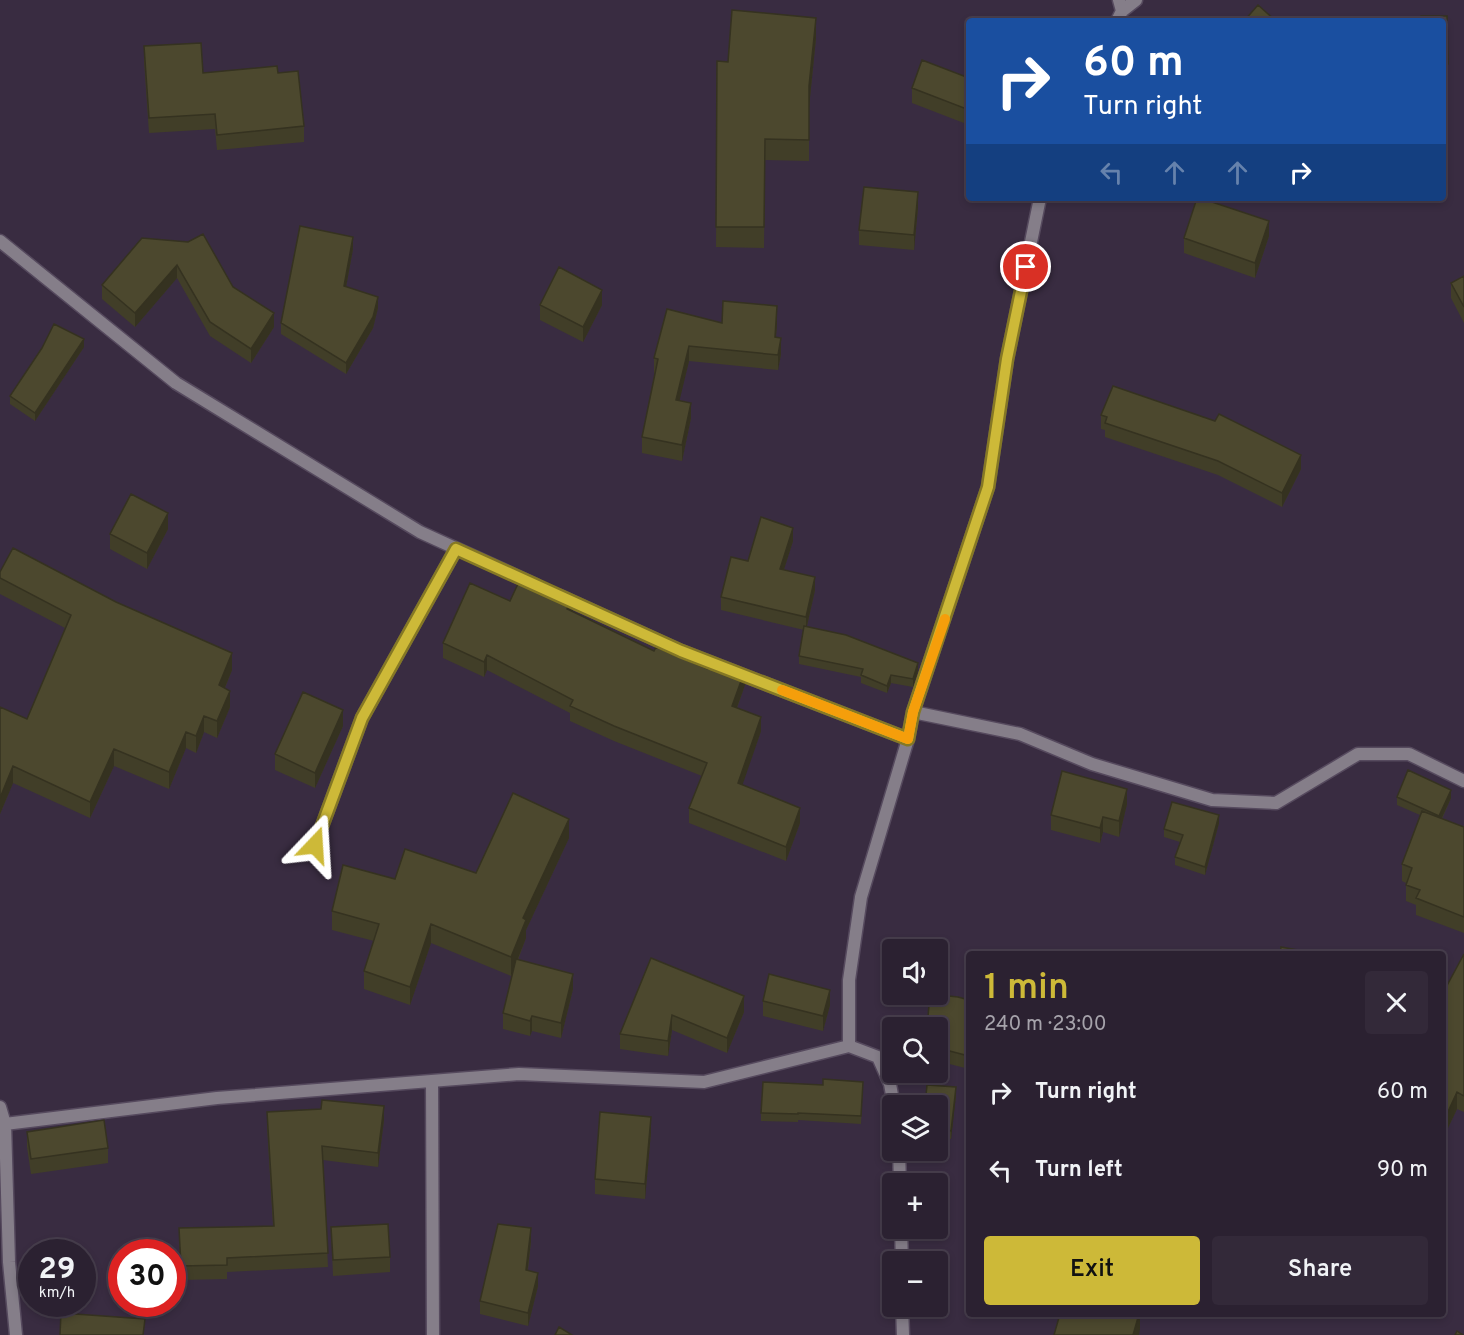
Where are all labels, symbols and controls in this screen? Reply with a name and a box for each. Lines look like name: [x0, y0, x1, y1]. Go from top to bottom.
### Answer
text: 60 m: [1083, 38, 1184, 91]
icon: right: [984, 42, 1062, 120]
text: Turn right: [1083, 90, 1202, 124]
icon: left: [1095, 156, 1128, 189]
icon: ahead: [1158, 156, 1191, 189]
icon: ahead: [1221, 156, 1254, 189]
icon: right: [1284, 156, 1317, 189]
pin: [1000, 241, 1051, 292]
icon: arrive: [1009, 250, 1042, 283]
position arrow: [283, 813, 347, 877]
map controls: [882, 939, 948, 1317]
button: sound: [882, 939, 948, 1005]
text: 1 min: [984, 966, 1069, 1012]
button: close: [1365, 971, 1428, 1034]
text: 240 m · 23:00: [984, 1012, 1107, 1038]
button: search: [882, 1017, 948, 1083]
icon: right: [984, 1076, 1017, 1109]
text: Turn right: [1035, 1079, 1137, 1106]
text: 60 m: [1377, 1079, 1428, 1106]
button: layers: [882, 1095, 948, 1161]
icon: left: [984, 1154, 1017, 1187]
text: Turn left: [1035, 1157, 1123, 1184]
text: 90 m: [1377, 1157, 1428, 1184]
button: +: [882, 1173, 948, 1239]
button: Exit: [984, 1236, 1200, 1305]
button: Share: [1212, 1236, 1428, 1305]
speed limit sign: 30: [108, 1239, 186, 1317]
button: −: [882, 1251, 948, 1317]
text: 29: [39, 1252, 75, 1289]
text: km/h: [39, 1284, 75, 1303]

